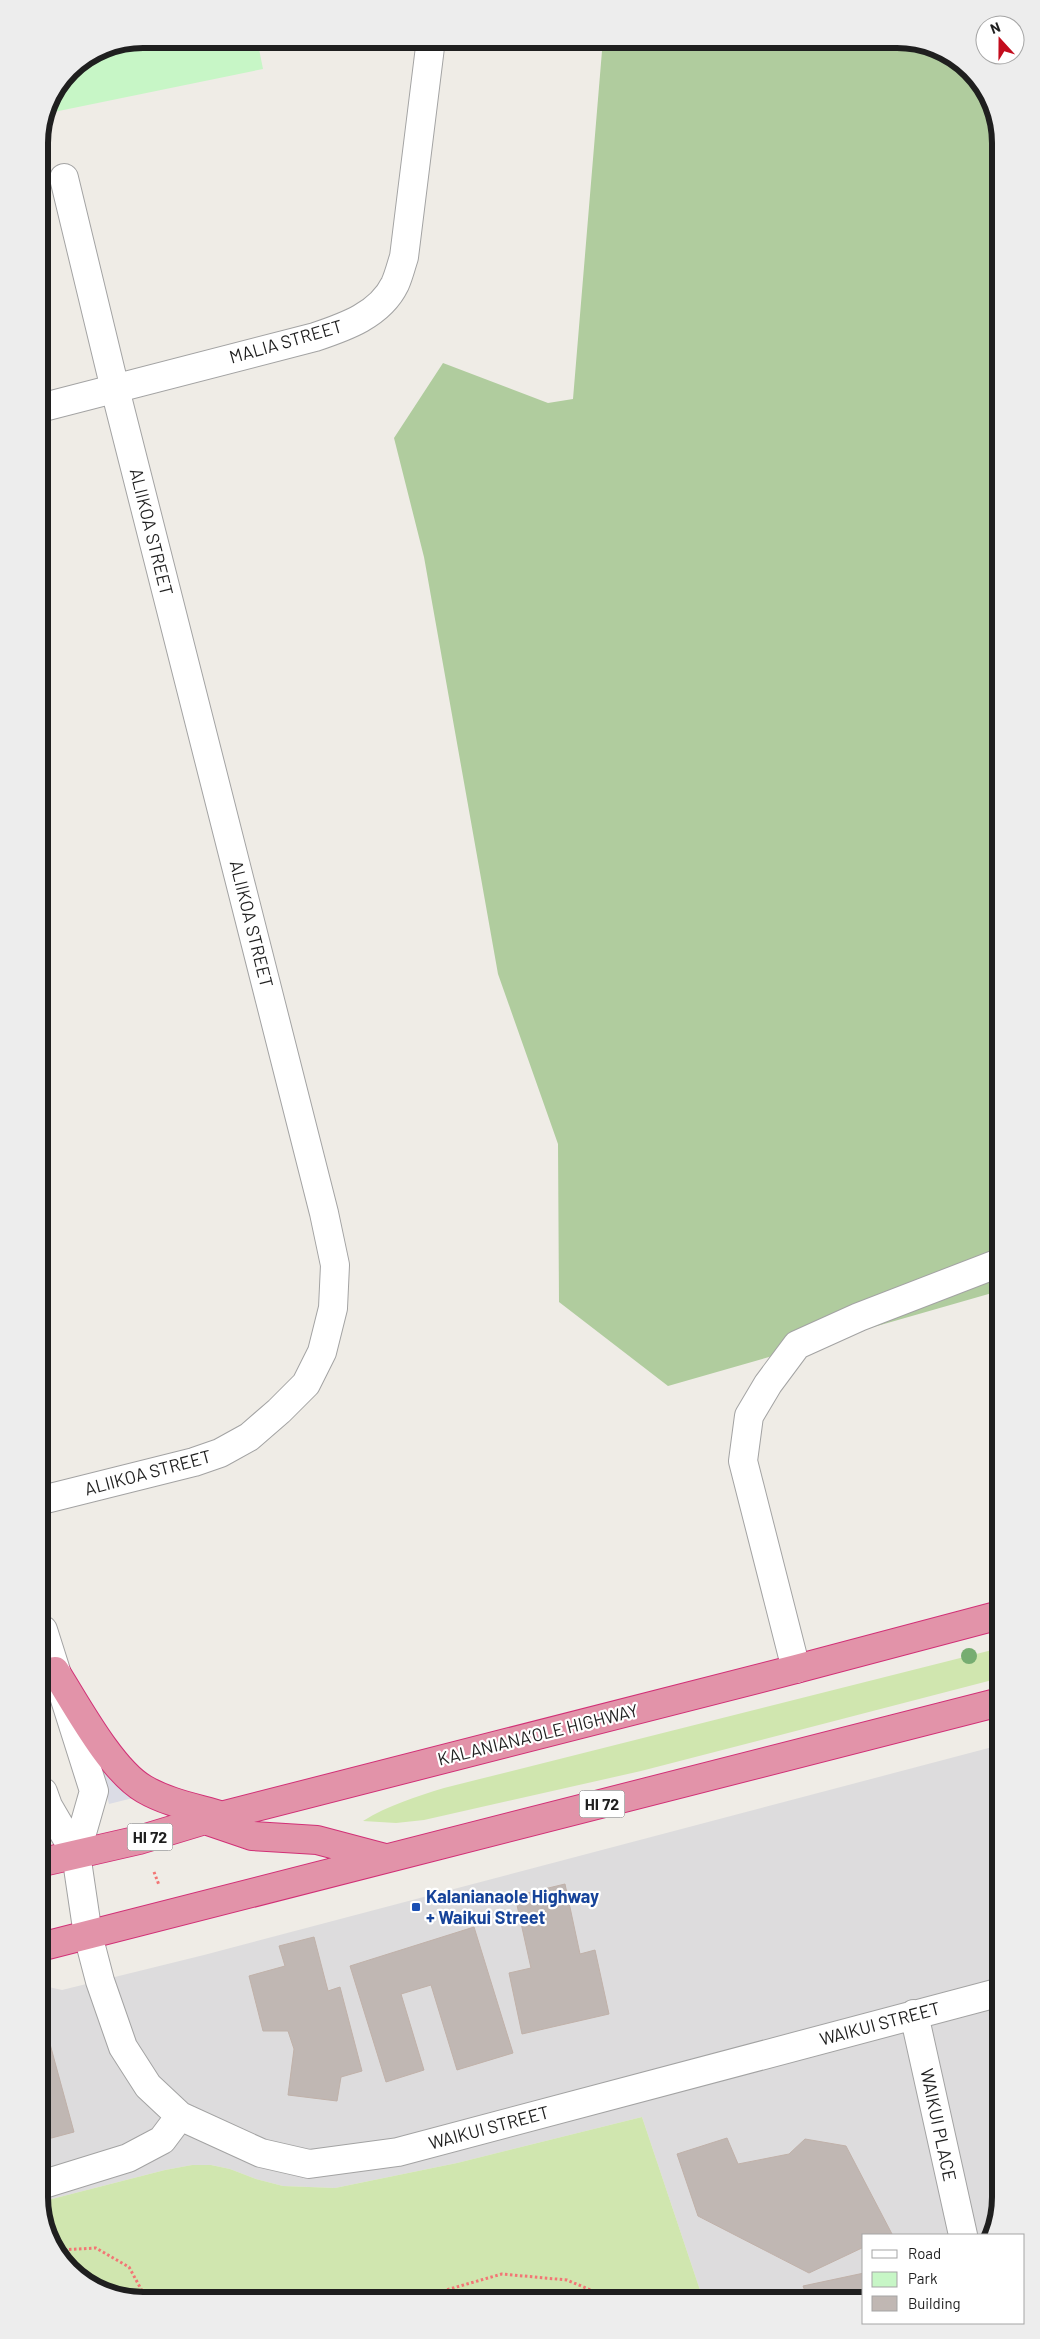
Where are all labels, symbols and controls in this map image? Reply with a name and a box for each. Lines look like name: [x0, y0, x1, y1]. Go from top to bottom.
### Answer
north arrow: [975, 15, 1025, 65]
text: N: [988, 18, 1003, 37]
street label: MALIA STREET: [227, 314, 345, 368]
street label: ALIIKOA STREET: [126, 466, 178, 598]
street label: ALIIKOA STREET: [226, 858, 278, 990]
street label: ALIIKOA STREET: [82, 1445, 214, 1500]
street label: KALANIANA’OLE HIGHWAY: [435, 1698, 640, 1770]
road number: HI 72: [580, 1790, 624, 1818]
road number: HI 72: [128, 1824, 172, 1850]
place label: Kalanianaole Highway + Waikui Street: [426, 1885, 599, 1928]
marker: Kalanianaole Highway + Waikui Street: [410, 1901, 422, 1913]
street label: WAIKUI STREET: [817, 1996, 943, 2050]
street label: WAIKUI PLACE: [916, 2066, 962, 2183]
street label: WAIKUI STREET: [426, 2100, 552, 2154]
legend: [862, 2234, 1025, 2324]
text: Road: [908, 2244, 941, 2262]
text: Park: [908, 2269, 938, 2287]
text: Building: [908, 2294, 961, 2312]

